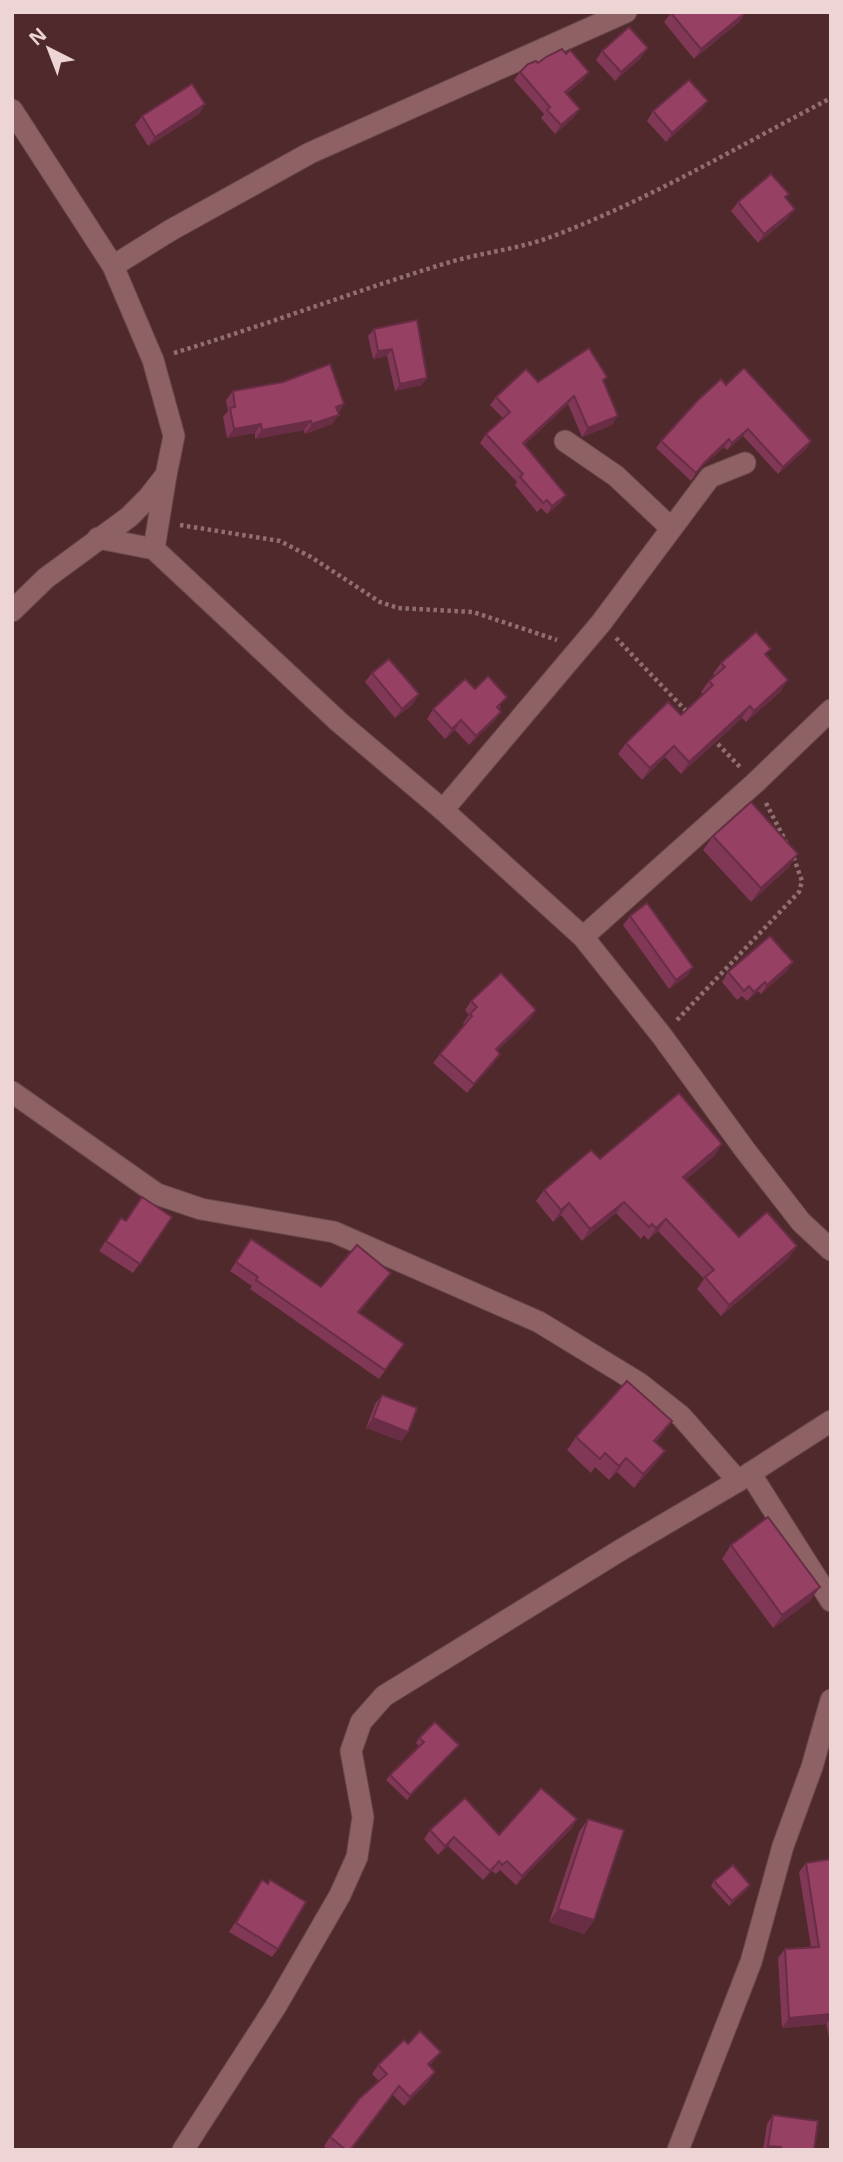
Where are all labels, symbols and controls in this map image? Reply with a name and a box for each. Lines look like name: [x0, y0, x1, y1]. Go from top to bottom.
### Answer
north arrow: [14, 14, 84, 84]
text: N: [23, 22, 52, 51]

